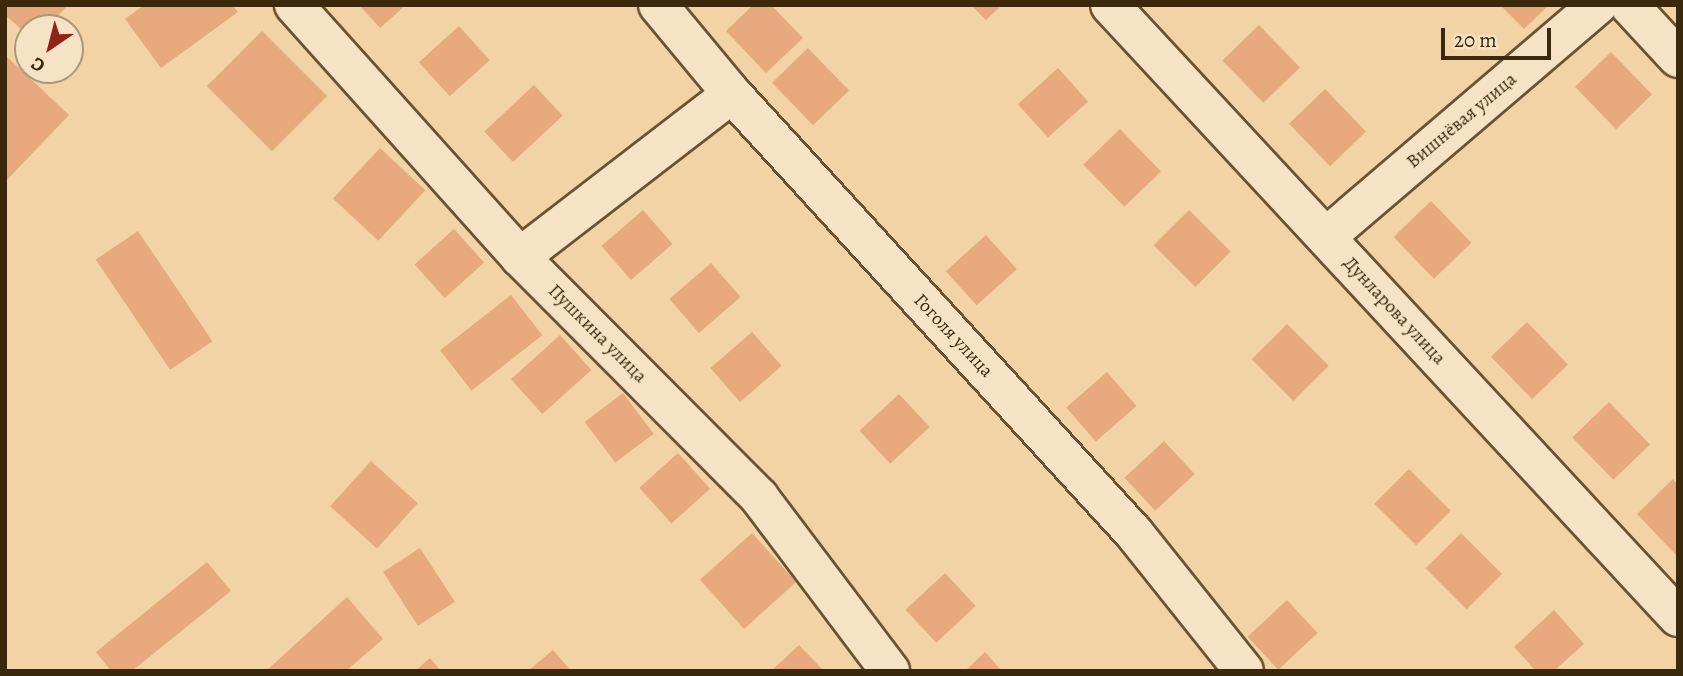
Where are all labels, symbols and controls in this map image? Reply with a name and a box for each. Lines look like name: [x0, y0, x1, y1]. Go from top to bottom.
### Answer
north arrow: [14, 14, 84, 84]
scale bar: [1445, 14, 1555, 58]
text: 20 m: [1454, 26, 1497, 54]
text: С: [26, 51, 50, 79]
street label: Вишнёвая улица: [1402, 68, 1522, 174]
street label: Дунларова улица: [1338, 252, 1450, 370]
street label: Пушкина улица: [543, 280, 651, 388]
street label: Гоголя улица: [908, 289, 998, 383]

